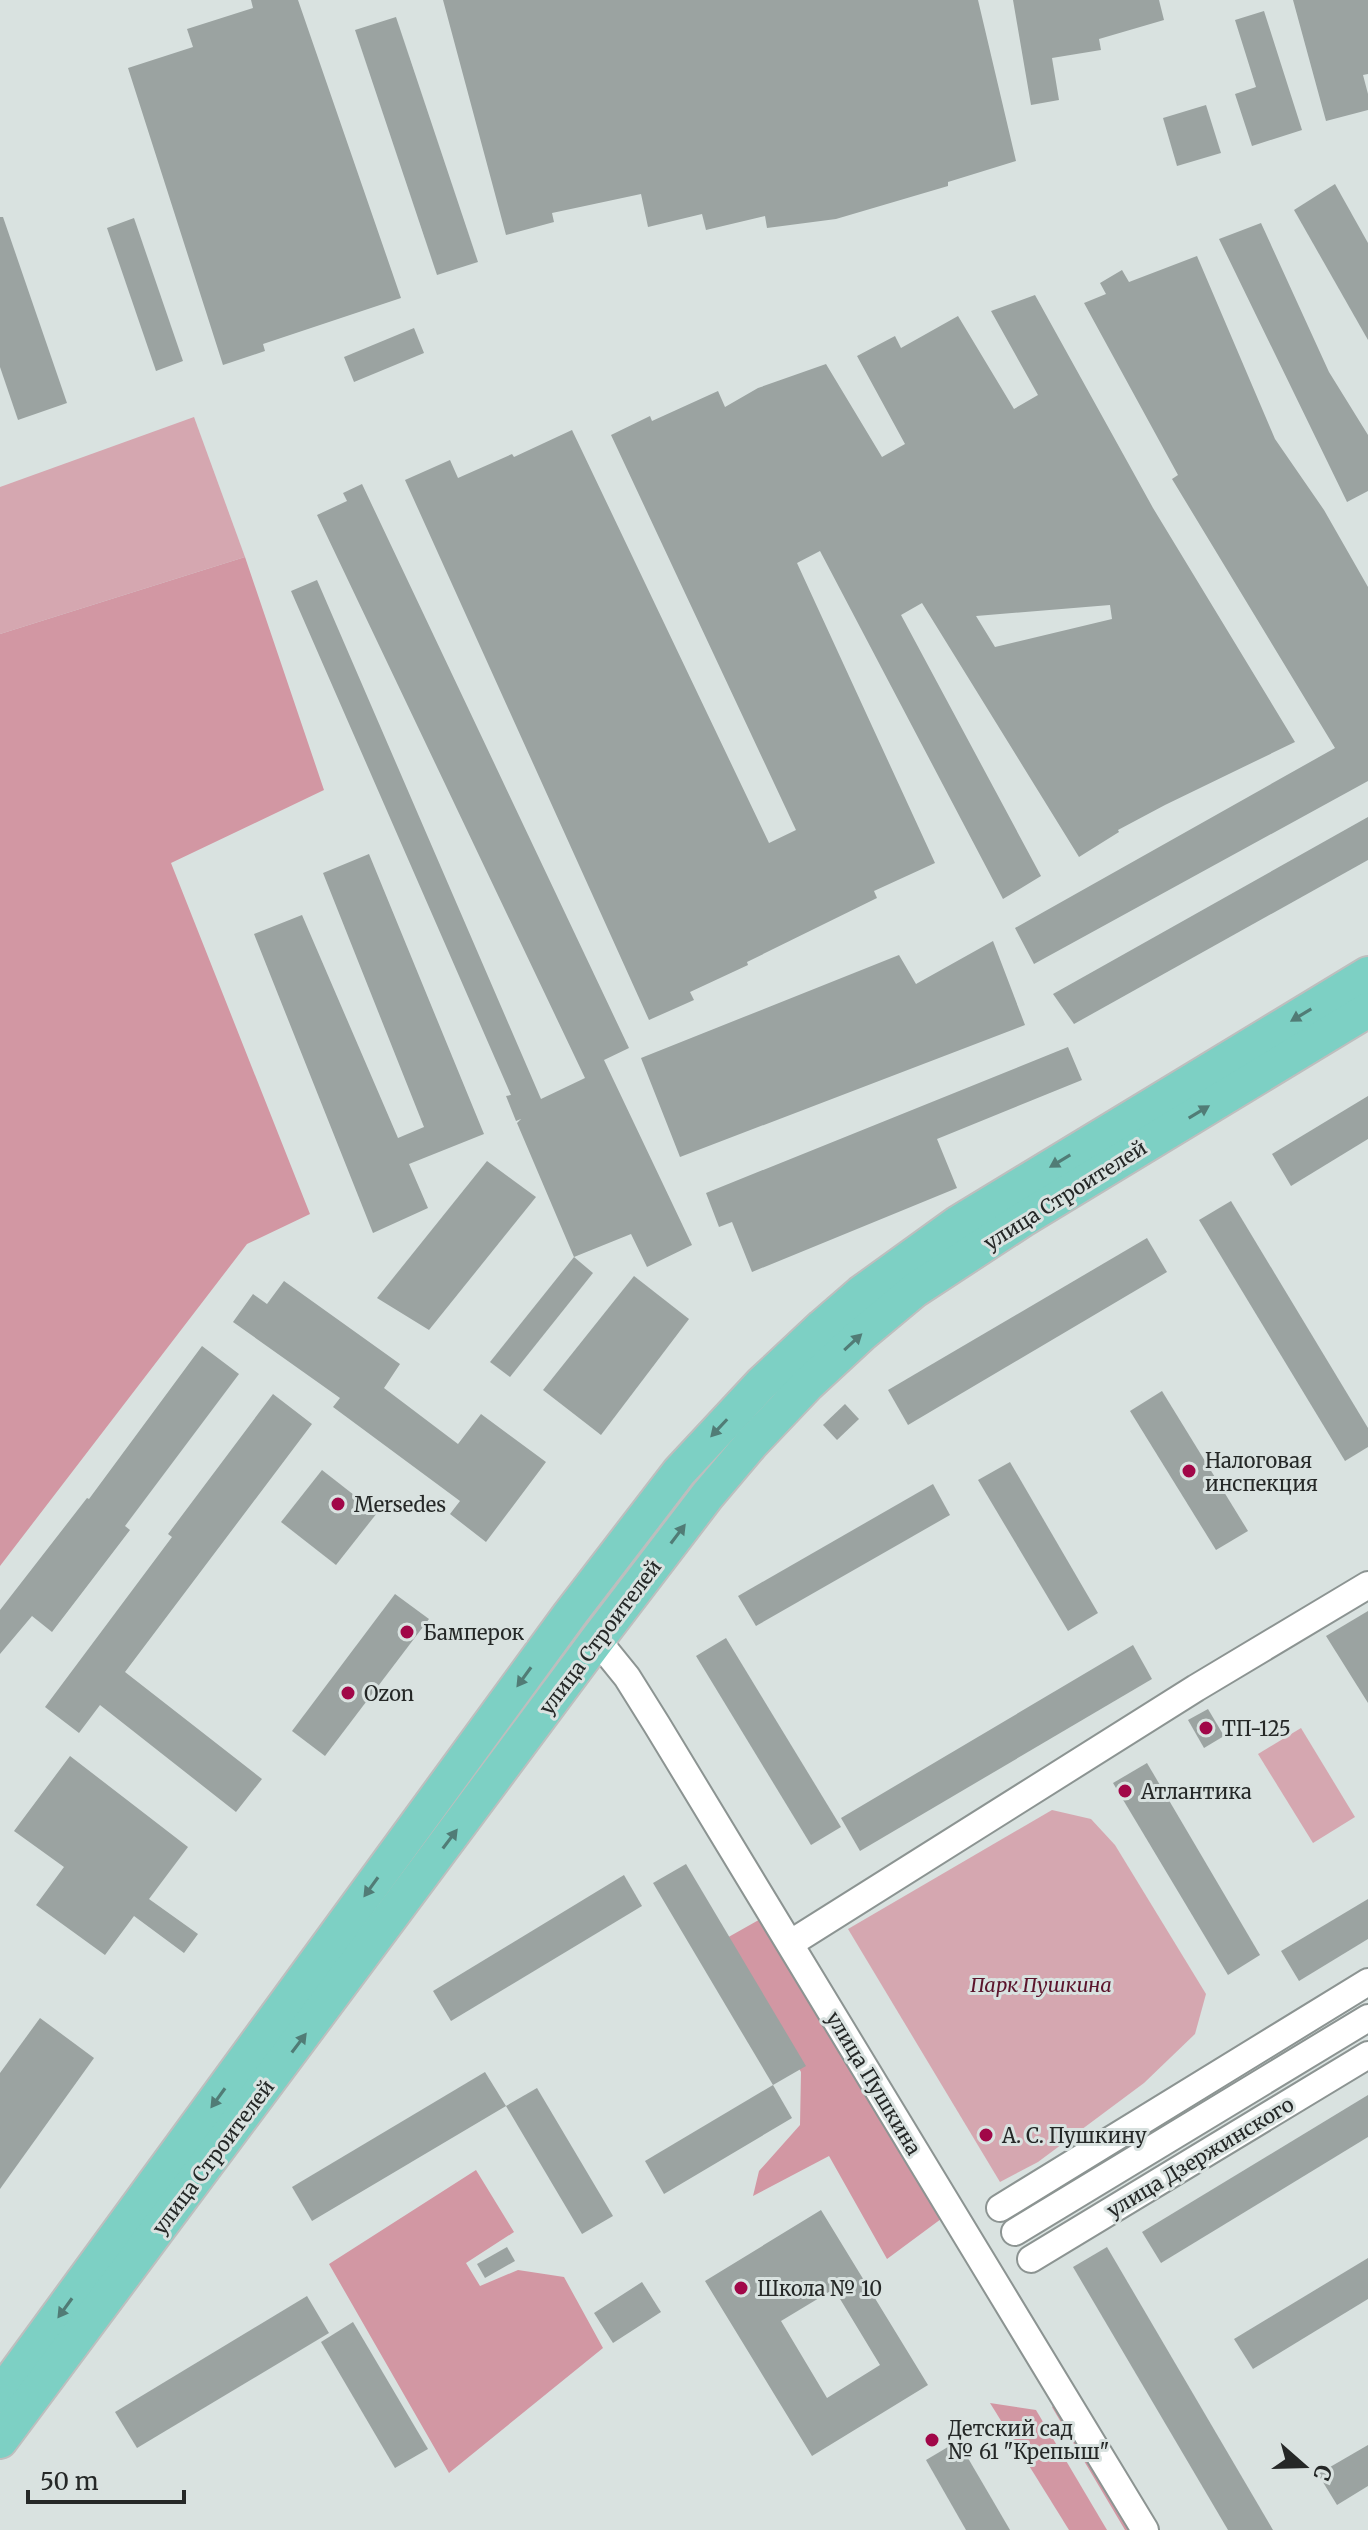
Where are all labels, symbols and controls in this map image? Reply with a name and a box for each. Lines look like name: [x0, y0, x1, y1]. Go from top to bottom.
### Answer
one-way arrow: [1290, 1007, 1312, 1021]
one-way arrow: [1188, 1105, 1210, 1119]
street label: улица Строителей: [979, 1135, 1151, 1255]
one-way arrow: [1049, 1154, 1071, 1168]
one-way arrow: [844, 1334, 863, 1352]
one-way arrow: [711, 1418, 729, 1437]
place label: Налоговая инспекция: [1205, 1448, 1318, 1496]
marker: Налоговая инспекция: [1180, 1462, 1198, 1480]
place label: Mersedes: [354, 1492, 446, 1517]
marker: Mersedes: [329, 1495, 347, 1513]
one-way arrow: [670, 1524, 686, 1544]
street label: улица Строителей: [534, 1555, 666, 1719]
place label: Бамперок: [423, 1620, 525, 1645]
marker: Бамперок: [398, 1623, 416, 1641]
one-way arrow: [517, 1667, 532, 1688]
place label: Ozon: [364, 1681, 414, 1706]
marker: Ozon: [339, 1684, 357, 1702]
place label: ТП-125: [1222, 1716, 1291, 1741]
marker: ТП-125: [1197, 1719, 1215, 1737]
place label: Атлантика: [1140, 1779, 1252, 1804]
marker: Атлантика: [1116, 1782, 1134, 1800]
one-way arrow: [442, 1828, 457, 1849]
one-way arrow: [364, 1877, 379, 1898]
park label: Парк Пушкина: [970, 1972, 1112, 1997]
street label: улица Пушкина: [821, 2007, 927, 2160]
one-way arrow: [290, 2032, 306, 2053]
street label: улица Строителей: [147, 2075, 279, 2239]
one-way arrow: [211, 2088, 227, 2108]
street label: улица Дзержинского: [1102, 2091, 1298, 2223]
place label: А. С. Пушкину: [1001, 2123, 1147, 2148]
marker: А. С. Пушкину: [977, 2126, 995, 2144]
place label: Школа № 10: [757, 2276, 882, 2301]
marker: Школа № 10: [732, 2279, 750, 2297]
one-way arrow: [57, 2297, 73, 2318]
place label: Детский сад № 61 "Крепыш": [948, 2416, 1109, 2464]
north arrow: [1264, 2426, 1344, 2506]
marker: Детский сад № 61 "Крепыш": [923, 2431, 941, 2449]
scale bar: [28, 2454, 184, 2504]
text: С: [1307, 2461, 1338, 2484]
text: 50 m: [40, 2466, 99, 2497]

